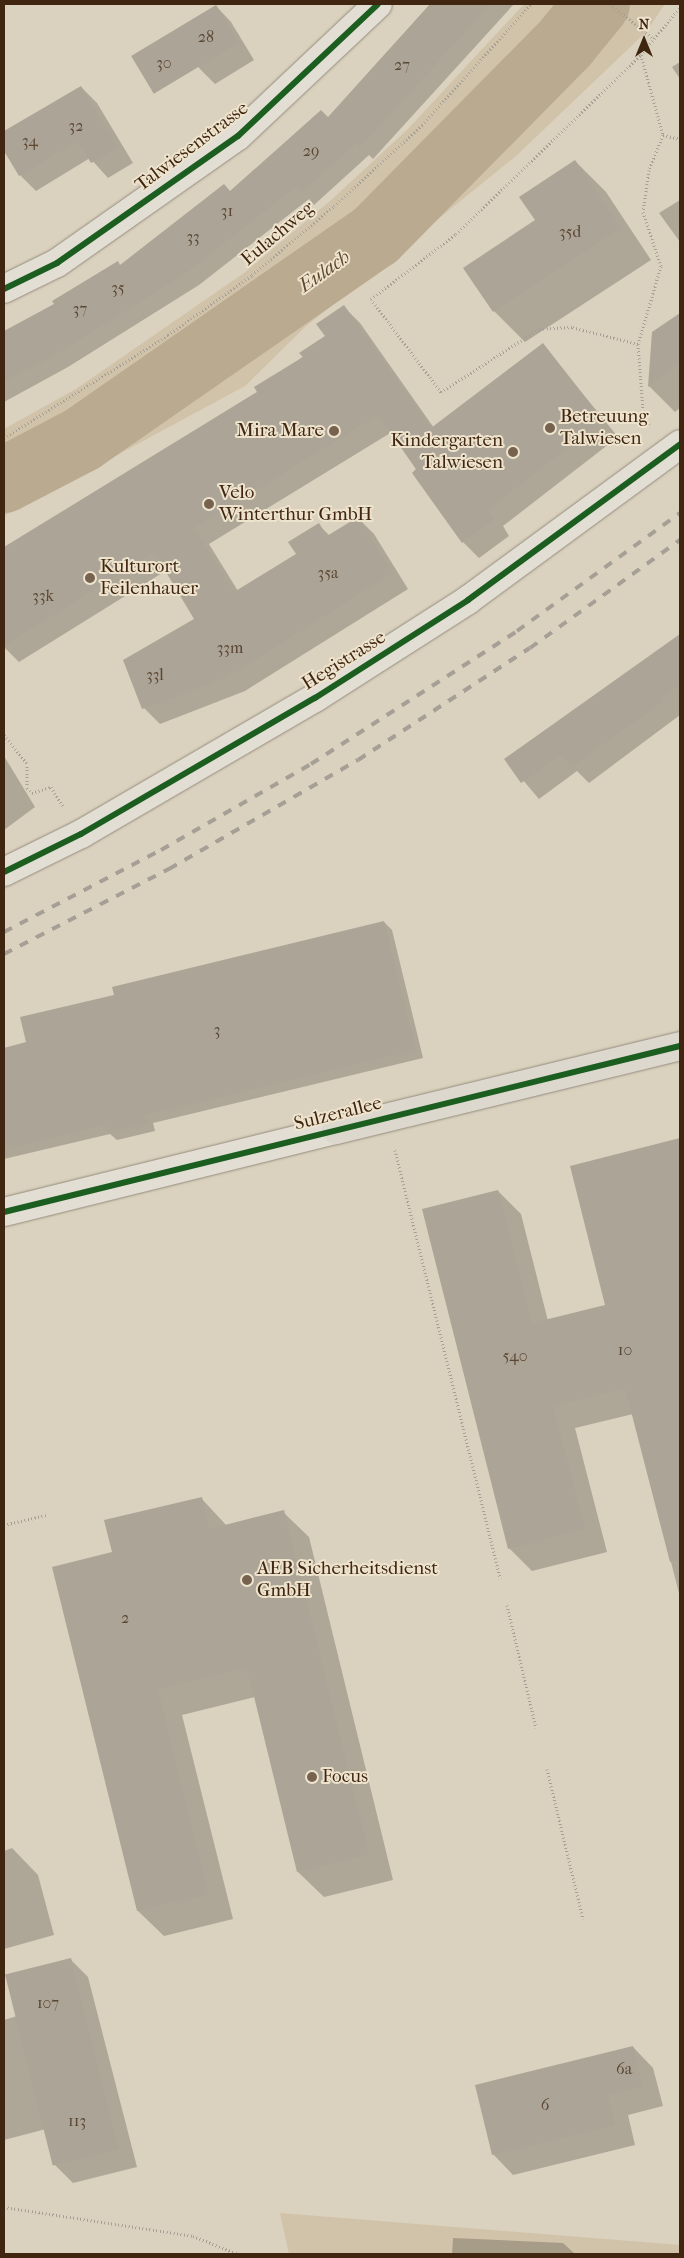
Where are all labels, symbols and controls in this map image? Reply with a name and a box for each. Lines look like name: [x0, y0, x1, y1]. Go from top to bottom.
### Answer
north arrow: [619, 15, 669, 65]
text: N: [639, 16, 649, 33]
house number: 28: [198, 27, 214, 47]
house number: 30: [156, 53, 172, 73]
house number: 27: [394, 55, 410, 75]
street label: Talwiesenstrasse: [131, 97, 253, 197]
house number: 32: [69, 116, 83, 136]
house number: 34: [22, 131, 38, 151]
house number: 29: [303, 141, 319, 161]
street label: Eulachweg: [237, 197, 319, 271]
house number: 31: [221, 201, 233, 221]
house number: 35d: [559, 222, 581, 242]
house number: 33: [186, 227, 200, 247]
water label: Eulach: [294, 245, 354, 297]
house number: 35: [111, 278, 125, 298]
house number: 37: [73, 299, 87, 319]
place label: Betreuung Talwiesen: [560, 406, 648, 450]
place label: Mira Mare: [237, 420, 324, 442]
marker: Betreuung Talwiesen: [544, 422, 556, 434]
marker: Mira Mare: [328, 425, 340, 437]
place label: Kindergarten Talwiesen: [391, 430, 503, 474]
marker: Kindergarten Talwiesen: [507, 446, 519, 458]
place label: Velo Winterthur GmbH: [219, 482, 372, 526]
marker: Velo Winterthur GmbH: [203, 498, 215, 510]
place label: Kulturort Feilenhauer: [100, 556, 198, 600]
house number: 35a: [318, 563, 338, 583]
marker: Kulturort Feilenhauer: [84, 572, 96, 584]
house number: 33k: [32, 586, 54, 606]
street label: Hegistrasse: [298, 626, 390, 696]
house number: 33m: [217, 638, 243, 658]
house number: 33l: [146, 665, 164, 685]
house number: 3: [214, 1020, 220, 1040]
street label: Sulzerallee: [292, 1092, 384, 1136]
house number: 10: [618, 1340, 632, 1360]
house number: 540: [502, 1346, 528, 1366]
place label: AEB Sicherheitsdienst GmbH: [257, 1558, 438, 1602]
marker: AEB Sicherheitsdienst GmbH: [241, 1574, 253, 1586]
house number: 2: [121, 1608, 129, 1628]
place label: Focus: [322, 1766, 368, 1788]
marker: Focus: [306, 1771, 318, 1783]
house number: 107: [37, 1993, 59, 2013]
house number: 6a: [616, 2059, 632, 2079]
house number: 6: [541, 2095, 549, 2115]
house number: 113: [68, 2111, 86, 2131]

